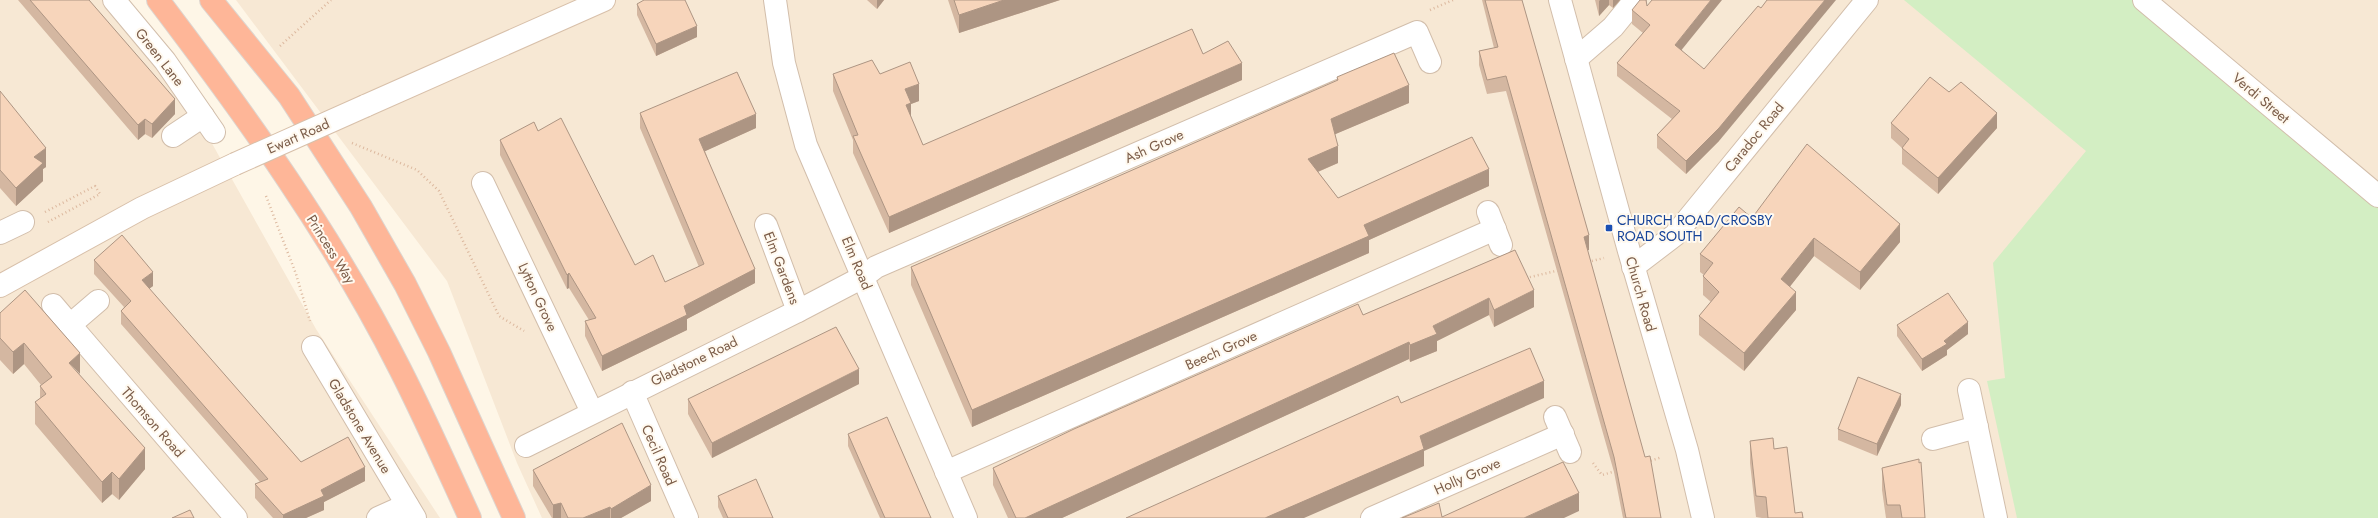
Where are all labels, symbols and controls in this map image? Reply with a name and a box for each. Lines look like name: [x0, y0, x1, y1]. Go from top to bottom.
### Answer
street label: Green Lane: [131, 24, 189, 90]
street label: Verdi Street: [2228, 68, 2294, 128]
street label: Caradoc Road: [1720, 98, 1788, 176]
street label: Ewart Road: [264, 113, 332, 159]
street label: Ash Grove: [1121, 124, 1187, 168]
place label: CHURCH ROAD/CROSBY ROAD SOUTH: [1617, 210, 1772, 246]
street label: Princess Way: [302, 211, 361, 288]
marker: CHURCH ROAD/CROSBY ROAD SOUTH: [1604, 223, 1614, 233]
street label: Elm Gardens: [759, 229, 805, 308]
street label: Elm Road: [837, 233, 877, 293]
street label: Church Road: [1621, 254, 1661, 334]
street label: Lytton Grove: [513, 259, 563, 335]
street label: Beech Grove: [1182, 325, 1260, 375]
street label: Gladstone Road: [647, 331, 741, 391]
street label: Gladstone Avenue: [324, 375, 396, 477]
street label: Thomson Road: [117, 382, 189, 462]
street label: Cecil Road: [637, 421, 681, 489]
street label: Holly Grove: [1431, 453, 1503, 499]

